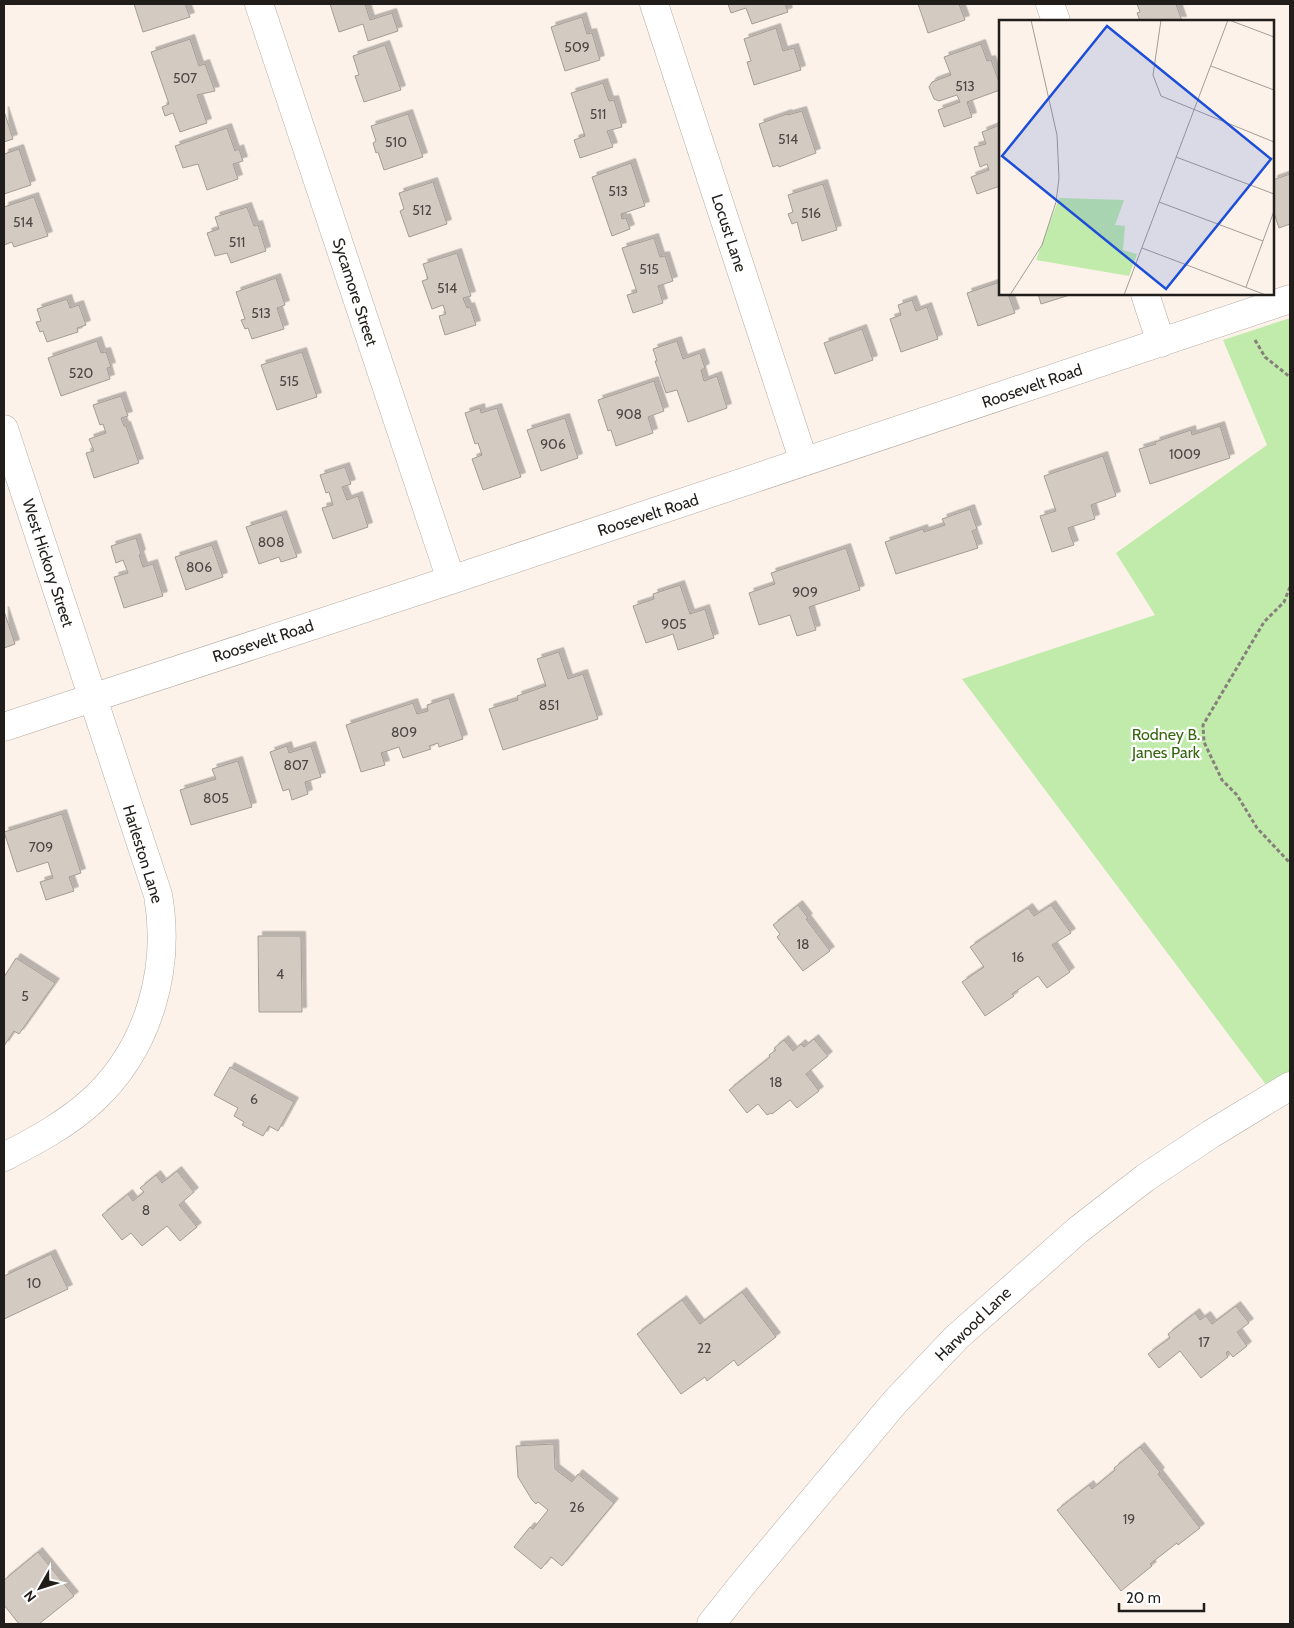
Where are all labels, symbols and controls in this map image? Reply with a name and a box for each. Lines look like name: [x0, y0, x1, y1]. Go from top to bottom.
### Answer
inset map: [999, 20, 1274, 295]
house number: 509: [564, 38, 590, 56]
house number: 507: [173, 69, 197, 87]
house number: 513: [955, 77, 975, 95]
house number: 511: [590, 105, 606, 123]
house number: 514: [778, 130, 798, 148]
house number: 510: [385, 133, 407, 151]
house number: 513: [608, 182, 628, 200]
street label: Locust Lane: [707, 192, 751, 274]
house number: 512: [412, 201, 432, 219]
house number: 516: [801, 204, 821, 222]
house number: 514: [13, 213, 33, 231]
house number: 511: [229, 233, 245, 251]
street label: Sycamore Street: [329, 236, 382, 349]
house number: 515: [639, 260, 659, 278]
house number: 514: [437, 279, 457, 297]
house number: 513: [251, 304, 271, 322]
street label: Roosevelt Road: [979, 360, 1085, 412]
house number: 520: [69, 364, 94, 382]
house number: 515: [279, 372, 299, 390]
house number: 908: [616, 405, 642, 423]
house number: 906: [540, 435, 566, 453]
house number: 1009: [1169, 445, 1201, 463]
street label: Roosevelt Road: [595, 490, 701, 540]
street label: West Hickory Street: [18, 497, 78, 630]
house number: 808: [258, 533, 284, 551]
house number: 806: [186, 558, 212, 576]
house number: 909: [792, 583, 818, 601]
house number: 905: [661, 615, 687, 633]
street label: Roosevelt Road: [210, 616, 316, 666]
house number: 851: [539, 696, 559, 714]
house number: 809: [391, 723, 417, 741]
park label: Rodney B. Janes Park: [1131, 725, 1201, 762]
house number: 807: [283, 756, 309, 774]
house number: 805: [203, 789, 229, 807]
street label: Harleston Lane: [119, 803, 167, 905]
house number: 709: [29, 838, 53, 856]
house number: 18: [796, 935, 810, 953]
house number: 16: [1012, 948, 1024, 966]
house number: 4: [276, 965, 284, 983]
house number: 5: [21, 987, 29, 1005]
house number: 18: [769, 1073, 783, 1091]
house number: 6: [250, 1090, 258, 1108]
house number: 8: [142, 1201, 150, 1219]
house number: 10: [27, 1274, 41, 1292]
street label: Harwood Lane: [931, 1283, 1015, 1365]
house number: 17: [1198, 1333, 1210, 1351]
house number: 22: [697, 1339, 711, 1357]
house number: 26: [569, 1498, 585, 1516]
house number: 19: [1123, 1510, 1135, 1528]
north arrow: [15, 1563, 65, 1613]
scale bar: [1119, 1580, 1204, 1612]
text: N: [20, 1587, 40, 1606]
text: 20 m: [1126, 1589, 1161, 1607]

